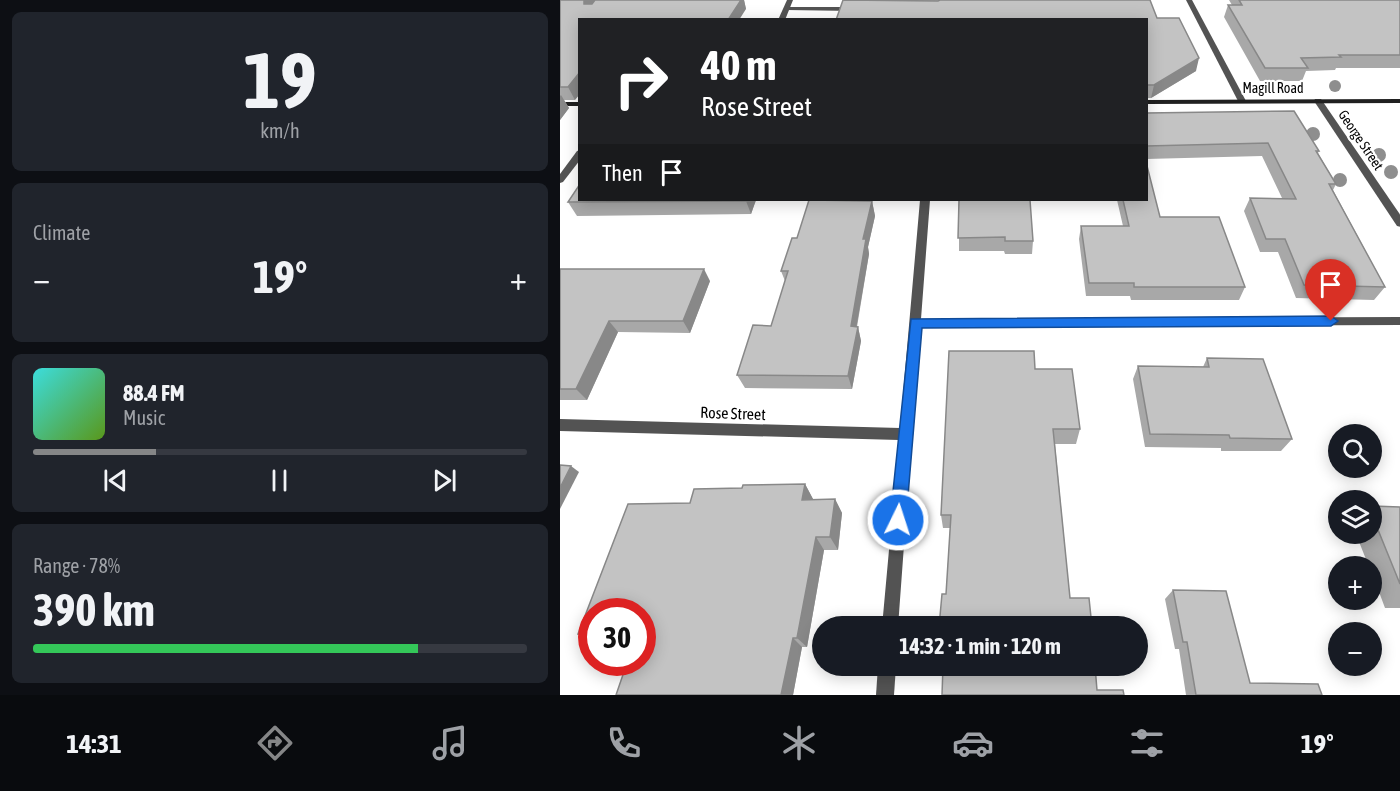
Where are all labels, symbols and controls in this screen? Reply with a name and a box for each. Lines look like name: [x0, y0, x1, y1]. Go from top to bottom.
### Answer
text: 19: [243, 35, 317, 125]
text: 40 m: [701, 41, 776, 89]
icon: right: [602, 42, 680, 120]
street label: Magill Road: [1242, 80, 1304, 96]
text: Rose Street: [701, 91, 812, 122]
street label: George Street: [1335, 107, 1387, 173]
text: km/h: [260, 119, 300, 142]
icon: arrive: [655, 156, 688, 189]
text: Then: [602, 160, 643, 186]
text: Climate: [33, 221, 90, 244]
text: 19°: [253, 251, 307, 303]
text: −: [33, 259, 50, 297]
text: +: [510, 259, 527, 297]
pin: [1305, 259, 1356, 321]
icon: arrive: [1314, 268, 1347, 301]
text: 88.4 FM: [123, 380, 185, 406]
street label: Rose Street: [700, 403, 767, 423]
text: Music: [123, 406, 165, 429]
map controls: [1328, 424, 1382, 676]
button: search: [1328, 424, 1382, 478]
icon: previous: [99, 464, 132, 497]
icon: pause: [263, 464, 296, 497]
icon: next: [428, 464, 461, 497]
position arrow: [866, 488, 930, 552]
button: layers: [1328, 490, 1382, 544]
text: Range · 78%: [33, 554, 120, 577]
button: +: [1328, 556, 1382, 610]
text: 390 km: [33, 584, 155, 636]
speed limit sign: 30: [578, 598, 656, 676]
button: −: [1328, 622, 1382, 676]
text: 14:32 · 1 min · 120 m: [899, 633, 1061, 659]
icon: directions: [254, 722, 296, 764]
icon: music: [429, 722, 471, 764]
icon: phone: [603, 722, 645, 764]
icon: climate: [778, 722, 820, 764]
icon: car: [952, 722, 994, 764]
icon: filters: [1126, 722, 1168, 764]
text: 14:31: [66, 728, 122, 759]
text: 19°: [1301, 728, 1334, 759]

